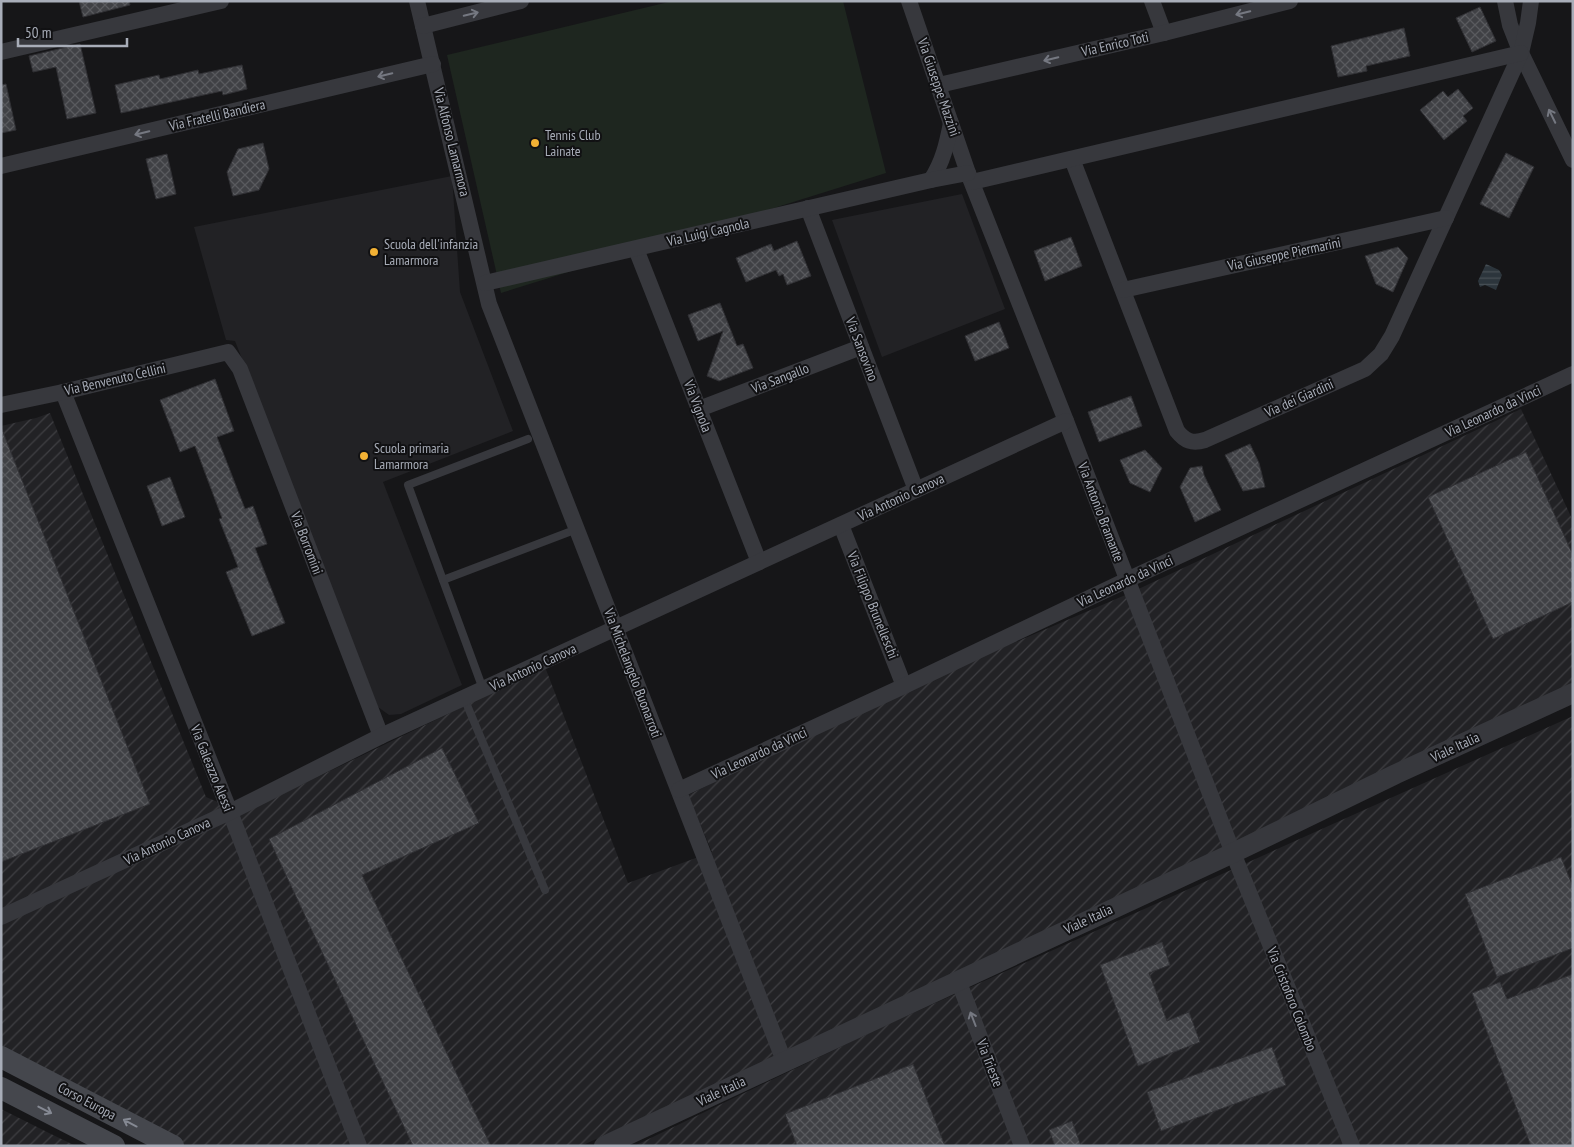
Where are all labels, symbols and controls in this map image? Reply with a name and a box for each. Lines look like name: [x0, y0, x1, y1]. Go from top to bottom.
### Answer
one-way arrow: [462, 9, 478, 18]
one-way arrow: [1236, 9, 1252, 18]
scale bar: [18, 15, 126, 47]
text: 50 m: [25, 23, 51, 42]
street label: Via Enrico Toti: [1079, 28, 1150, 61]
street label: Via Giuseppe Mazzini: [914, 35, 964, 138]
one-way arrow: [1044, 55, 1060, 64]
one-way arrow: [378, 71, 394, 80]
street label: Via Alfonso Lamarmora: [430, 85, 474, 198]
street label: Via Fratelli Bandiera: [166, 95, 267, 135]
one-way arrow: [1546, 109, 1556, 124]
place label: Tennis Club Lainate: [545, 126, 600, 160]
one-way arrow: [135, 129, 151, 138]
marker: Tennis Club Lainate: [529, 137, 541, 149]
street label: Via Luigi Cagnola: [664, 214, 751, 250]
street label: Via Giuseppe Piermarini: [1225, 233, 1342, 275]
place label: Scuola dell'infanzia Lamarmora: [384, 235, 478, 269]
marker: Scuola dell'infanzia Lamarmora: [368, 246, 380, 258]
street label: Via Sansovino: [841, 314, 882, 384]
street label: Via Benvenuto Cellini: [62, 359, 167, 400]
street label: Via Sangallo: [748, 359, 811, 398]
street label: Via dei Giardini: [1261, 375, 1336, 422]
street label: Via Vignola: [679, 376, 716, 435]
street label: Via Leonardo da Vinci: [1441, 381, 1544, 441]
place label: Scuola primaria Lamarmora: [374, 439, 449, 473]
marker: Scuola primaria Lamarmora: [358, 450, 370, 462]
street label: Via Antonio Bramante: [1073, 459, 1128, 564]
street label: Via Antonio Canova: [854, 469, 947, 525]
street label: Via Borromini: [286, 508, 327, 577]
street label: Via Filippo Brunelleschi: [843, 548, 903, 661]
street label: Via Leonardo da Vinci: [1073, 551, 1176, 611]
street label: Via Michelangelo Buonarroti: [600, 605, 666, 740]
street label: Via Antonio Canova: [486, 639, 579, 695]
street label: Via Galeazzo Alessi: [186, 721, 238, 814]
street label: Via Leonardo da Vinci: [707, 723, 810, 783]
street label: Viale Italia: [1427, 728, 1482, 767]
street label: Via Antonio Canova: [120, 813, 213, 869]
street label: Viale Italia: [1060, 900, 1115, 939]
street label: Via Cristoforo Colombo: [1263, 943, 1321, 1054]
one-way arrow: [968, 1011, 977, 1027]
street label: Via Trieste: [972, 1036, 1007, 1090]
street label: Viale Italia: [693, 1072, 748, 1111]
street label: Corso Europa: [55, 1078, 119, 1124]
one-way arrow: [37, 1106, 52, 1115]
one-way arrow: [122, 1118, 137, 1128]

